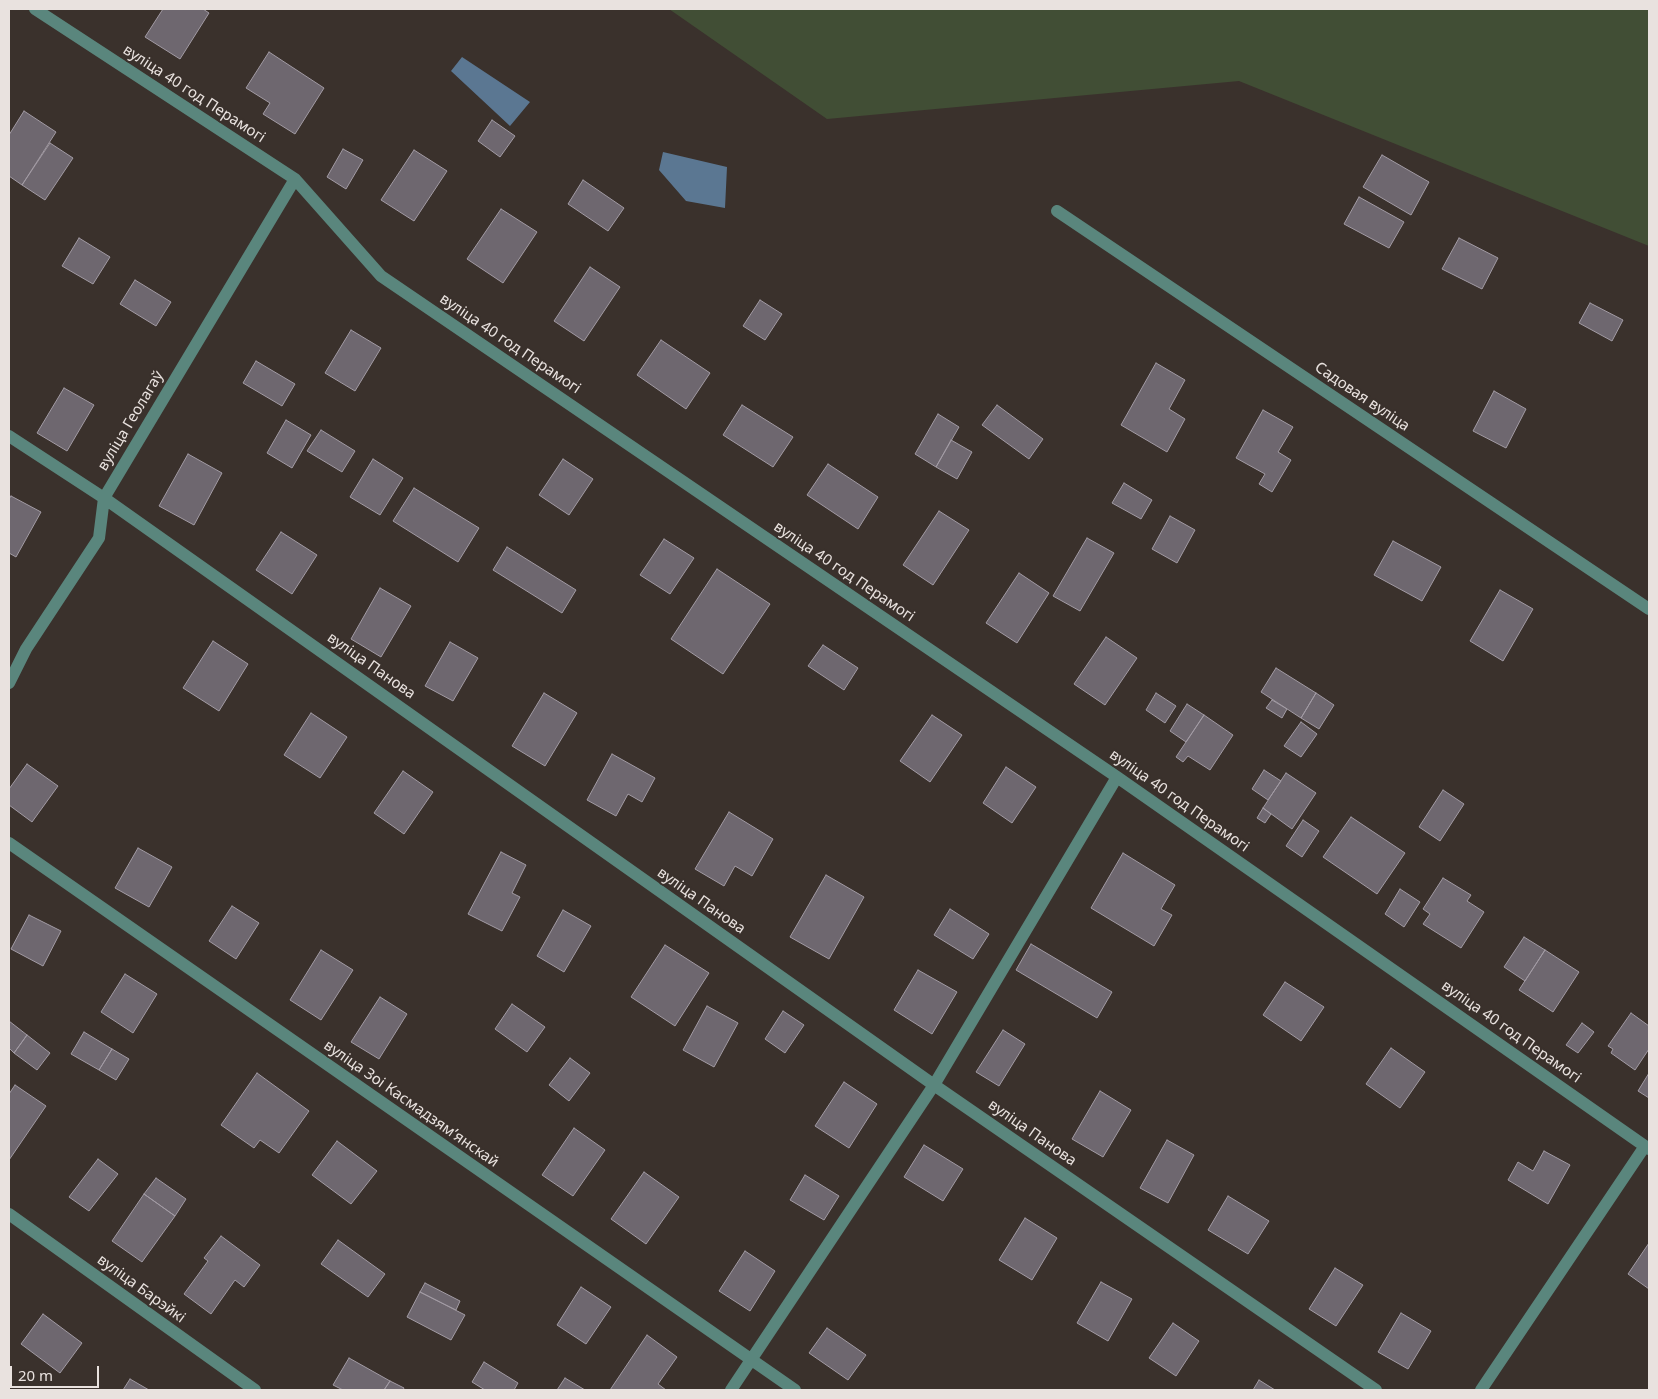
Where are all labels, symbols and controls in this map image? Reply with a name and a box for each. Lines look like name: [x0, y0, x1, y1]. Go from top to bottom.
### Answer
street label: вуліца 40 год Перамогі: [119, 41, 269, 147]
street label: вуліца 40 год Перамогі: [436, 290, 584, 398]
street label: Садовая вуліца: [1311, 359, 1413, 435]
street label: вуліца Геолагаў: [94, 368, 168, 474]
street label: вуліца 40 год Перамогі: [770, 518, 918, 626]
street label: вуліца Панова: [323, 629, 419, 703]
street label: вуліца 40 год Перамогі: [1106, 746, 1252, 856]
street label: вуліца Панова: [653, 864, 749, 938]
street label: вуліца 40 год Перамогі: [1438, 977, 1584, 1087]
street label: вуліца Зоі Касмадзямʼянскай: [320, 1037, 502, 1171]
street label: вуліца Панова: [984, 1096, 1080, 1170]
street label: вуліца Барэйкі: [93, 1251, 189, 1327]
scale bar: [12, 1356, 101, 1388]
text: 20 m: [18, 1365, 53, 1385]

